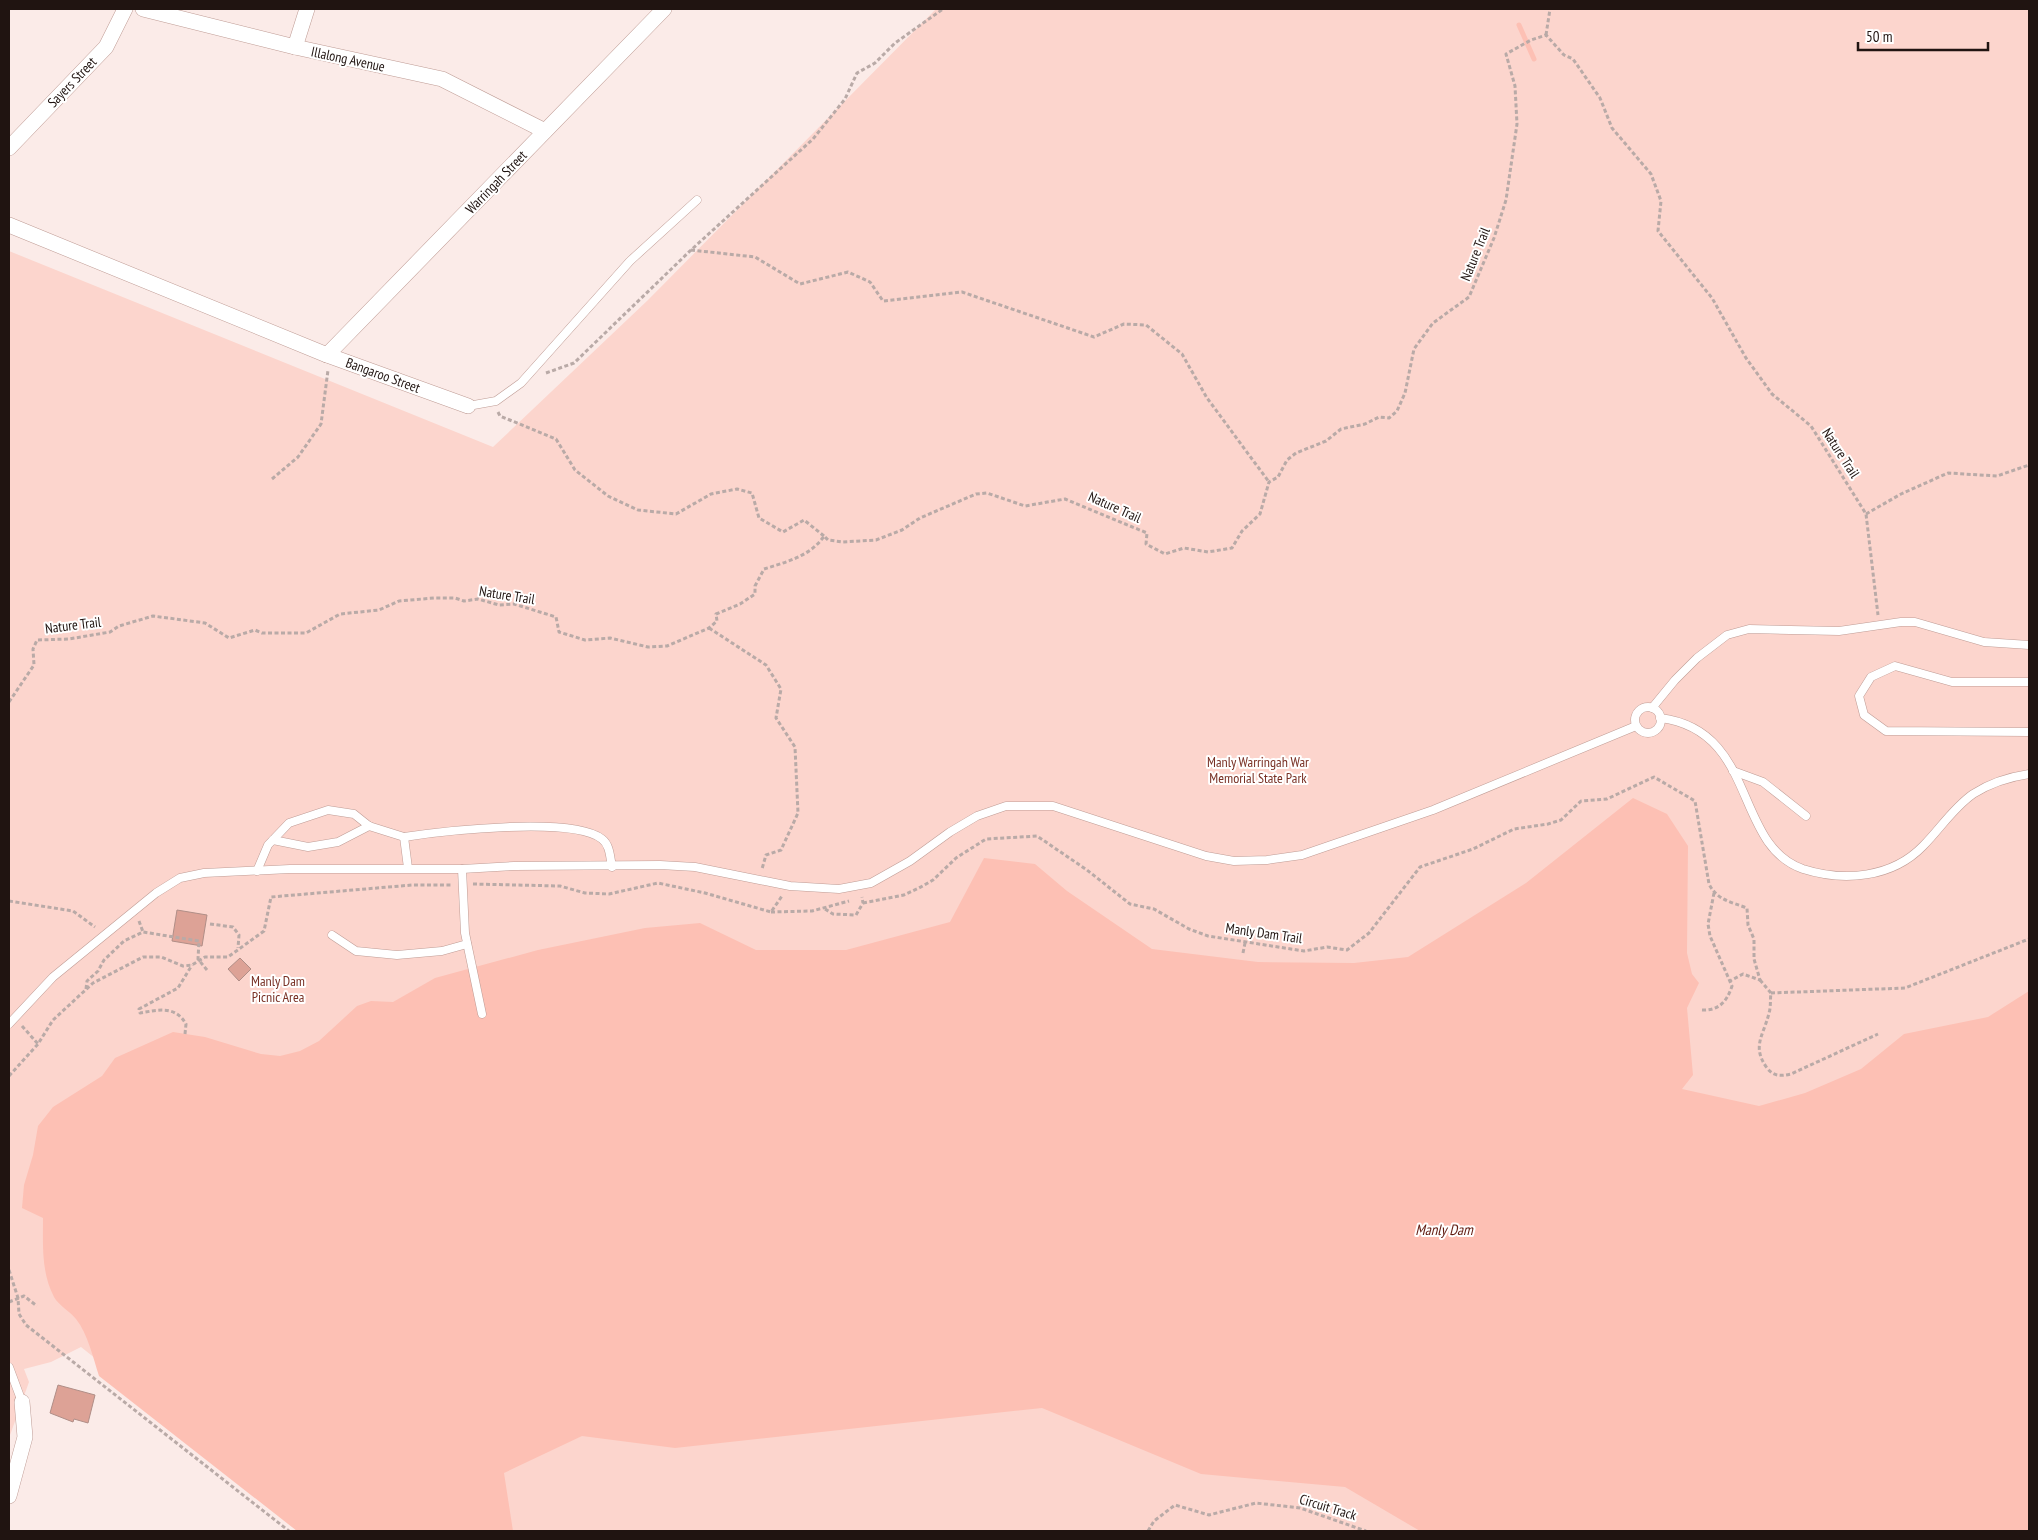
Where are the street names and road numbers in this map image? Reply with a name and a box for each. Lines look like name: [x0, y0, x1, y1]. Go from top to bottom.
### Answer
street label: Illalong Avenue: [310, 42, 387, 76]
street label: Sayers Street: [44, 53, 101, 111]
street label: Warringah Street: [461, 146, 531, 217]
street label: Nature Trail: [1456, 224, 1494, 283]
street label: Bangaroo Street: [343, 353, 423, 397]
street label: Nature Trail: [1818, 425, 1864, 482]
street label: Nature Trail: [1086, 487, 1145, 527]
street label: Nature Trail: [478, 582, 537, 608]
street label: Nature Trail: [44, 613, 103, 637]
street label: Manly Dam Trail: [1225, 919, 1304, 947]
street label: Circuit Track: [1297, 1490, 1359, 1524]

